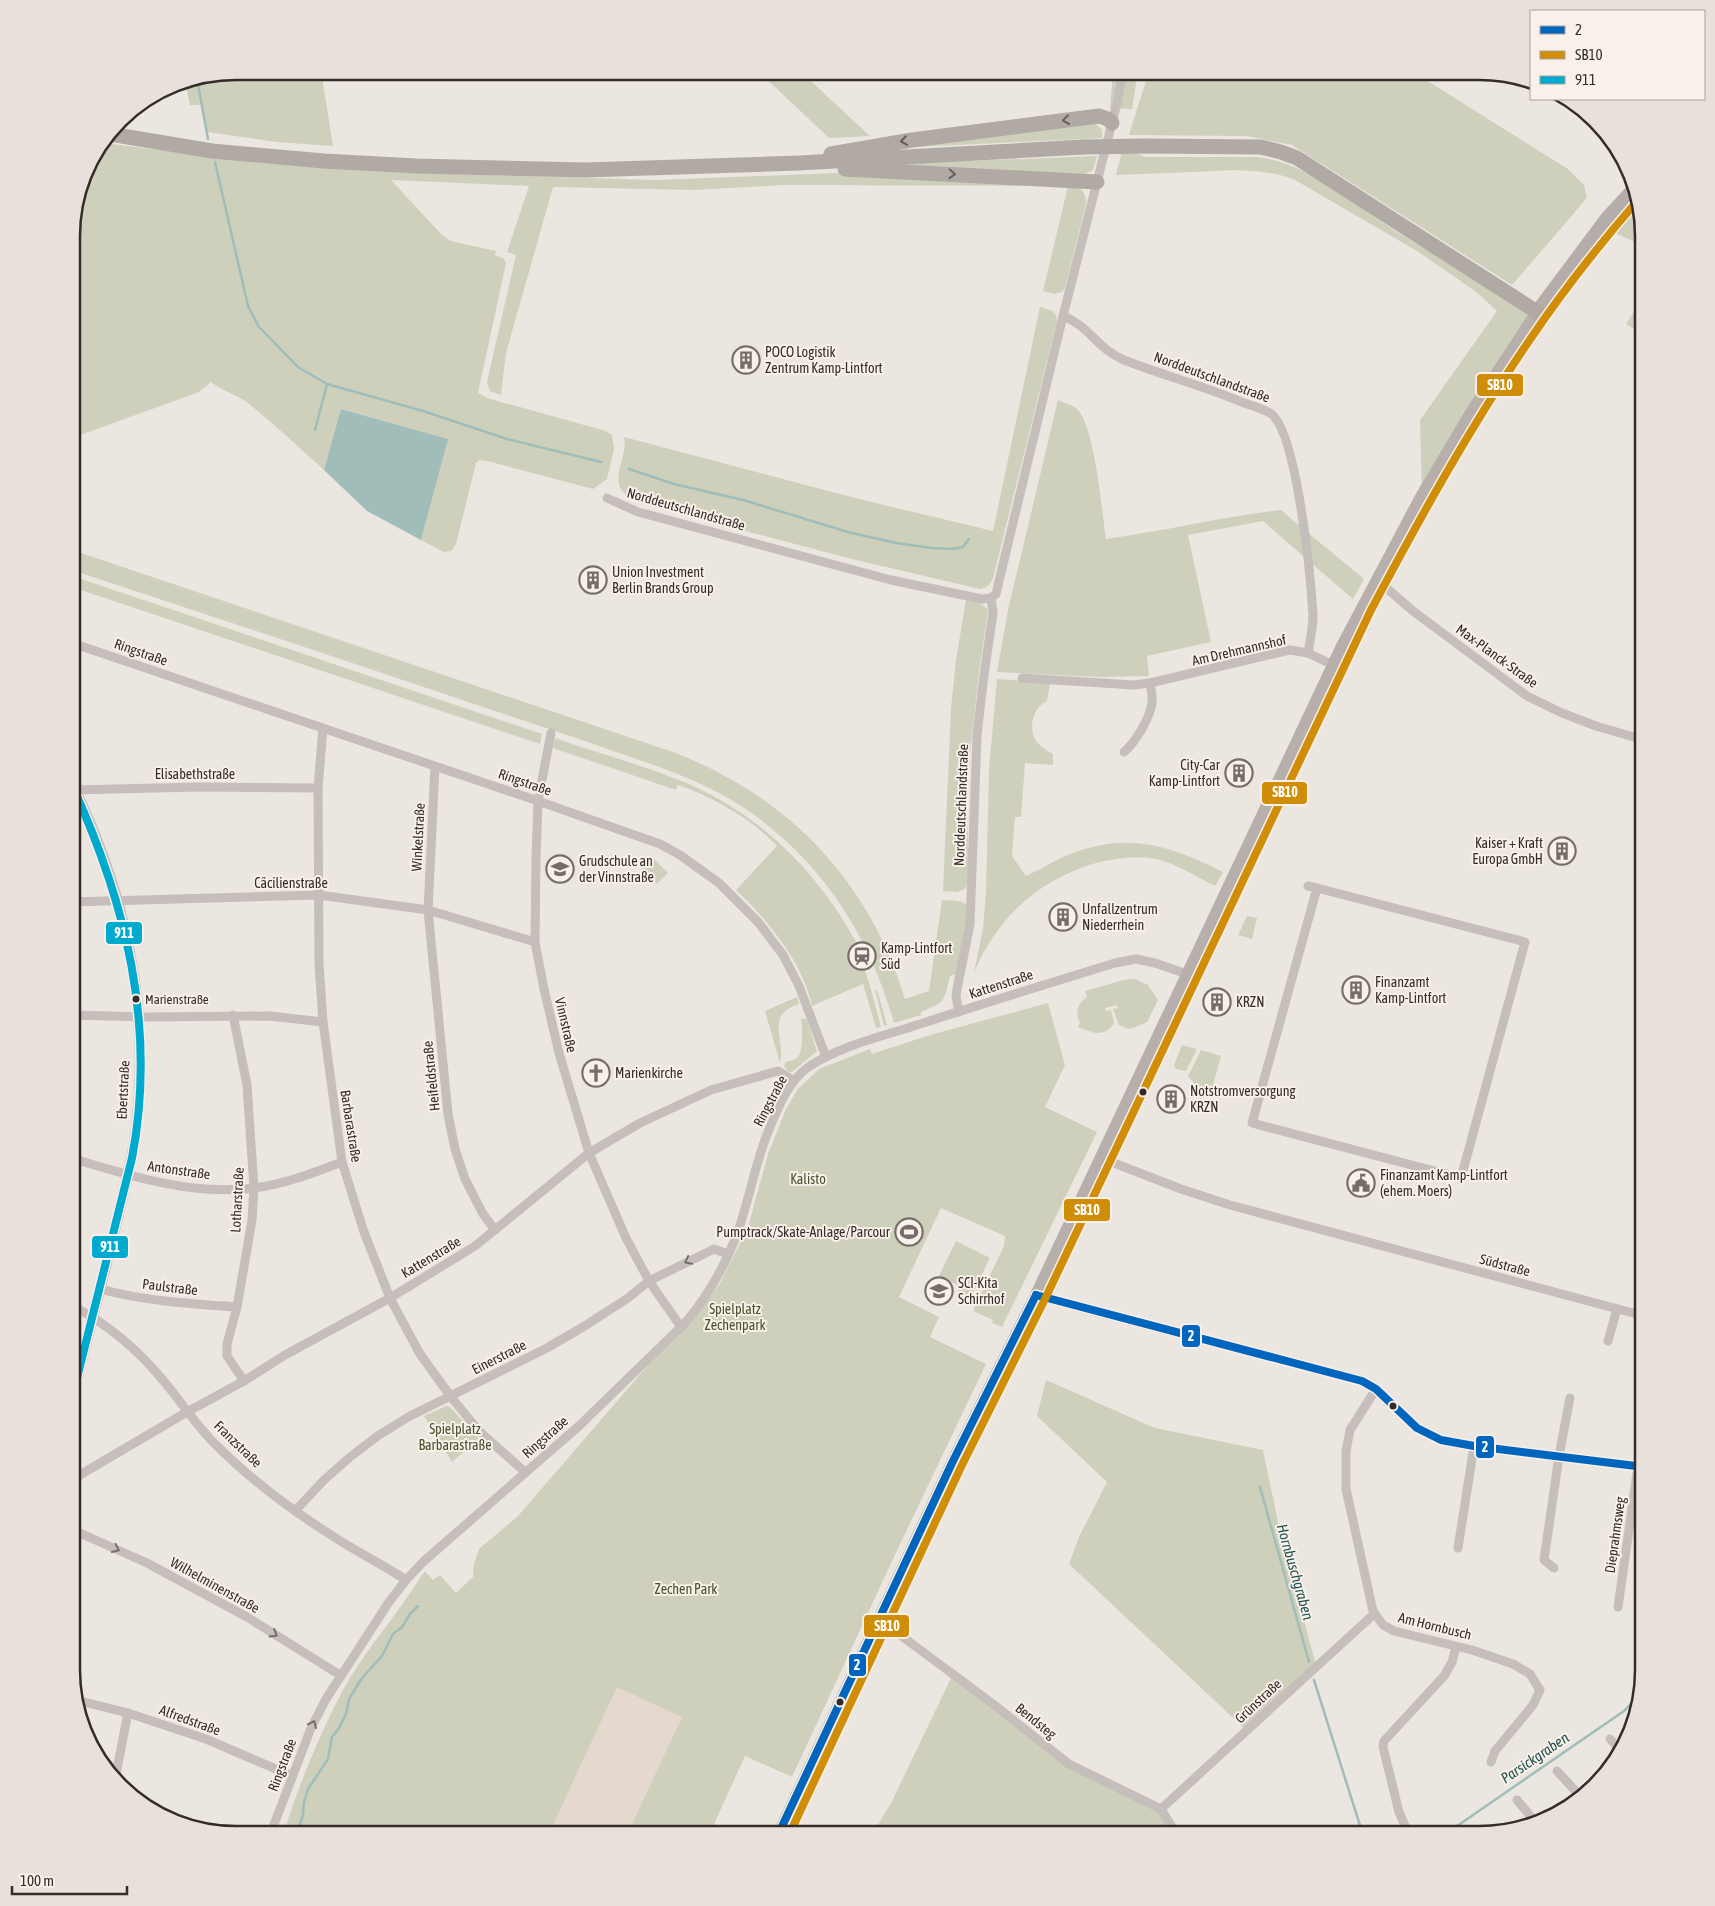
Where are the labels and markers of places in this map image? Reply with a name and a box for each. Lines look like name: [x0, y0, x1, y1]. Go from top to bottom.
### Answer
place label: POCO Logistik Zentrum Kamp-Lintfort: [765, 344, 883, 376]
building icon: POCO Logistik Zentrum Kamp-Lintfort: [731, 345, 761, 375]
place label: Union Investment Berlin Brands Group: [612, 564, 714, 596]
building icon: Union Investment Berlin Brands Group: [578, 565, 608, 595]
place label: City-Car Kamp-Lintfort: [1149, 757, 1221, 789]
building icon: City-Car Kamp-Lintfort: [1224, 758, 1254, 788]
place label: Kaiser + Kraft Europa GmbH: [1472, 835, 1543, 867]
building icon: Kaiser + Kraft Europa GmbH: [1547, 836, 1577, 866]
place label: Grudschule an der Vinnstraße: [579, 853, 654, 885]
school or university icon: Grudschule an der Vinnstraße: [545, 854, 575, 884]
place label: Unfallzentrum Niederrhein: [1082, 901, 1158, 933]
building icon: Unfallzentrum Niederrhein: [1048, 902, 1078, 932]
place label: Kamp-Lintfort Süd: [881, 940, 952, 972]
station icon: Kamp-Lintfort Süd: [847, 941, 877, 971]
place label: Finanzamt Kamp-Lintfort: [1375, 974, 1446, 1006]
building icon: Finanzamt Kamp-Lintfort: [1341, 975, 1371, 1005]
building icon: KRZN: [1202, 987, 1232, 1017]
place label: Marienstraße: [145, 992, 209, 1007]
marker: Marienstraße: [131, 994, 141, 1004]
place label: KRZN: [1236, 994, 1264, 1010]
church icon: Marienkirche: [581, 1058, 611, 1088]
place label: Marienkirche: [615, 1065, 683, 1081]
place label: Notstromversorgung KRZN: [1190, 1083, 1296, 1115]
building icon: Notstromversorgung KRZN: [1156, 1084, 1186, 1114]
unlabelled marker: [1138, 1087, 1148, 1097]
place label: Finanzamt Kamp-Lintfort (ehem. Moers): [1380, 1167, 1508, 1199]
public building icon: Finanzamt Kamp-Lintfort (ehem. Moers): [1346, 1168, 1376, 1198]
sports icon: Pumptrack/Skate-Anlage/Parcour: [894, 1217, 924, 1247]
place label: Pumptrack/Skate-Anlage/Parcour: [716, 1224, 891, 1240]
place label: SCI-Kita Schirrhof: [958, 1275, 1005, 1307]
school or university icon: SCI-Kita Schirrhof: [924, 1276, 954, 1306]
unlabelled marker: [1388, 1401, 1398, 1411]
unlabelled marker: [835, 1697, 845, 1707]

